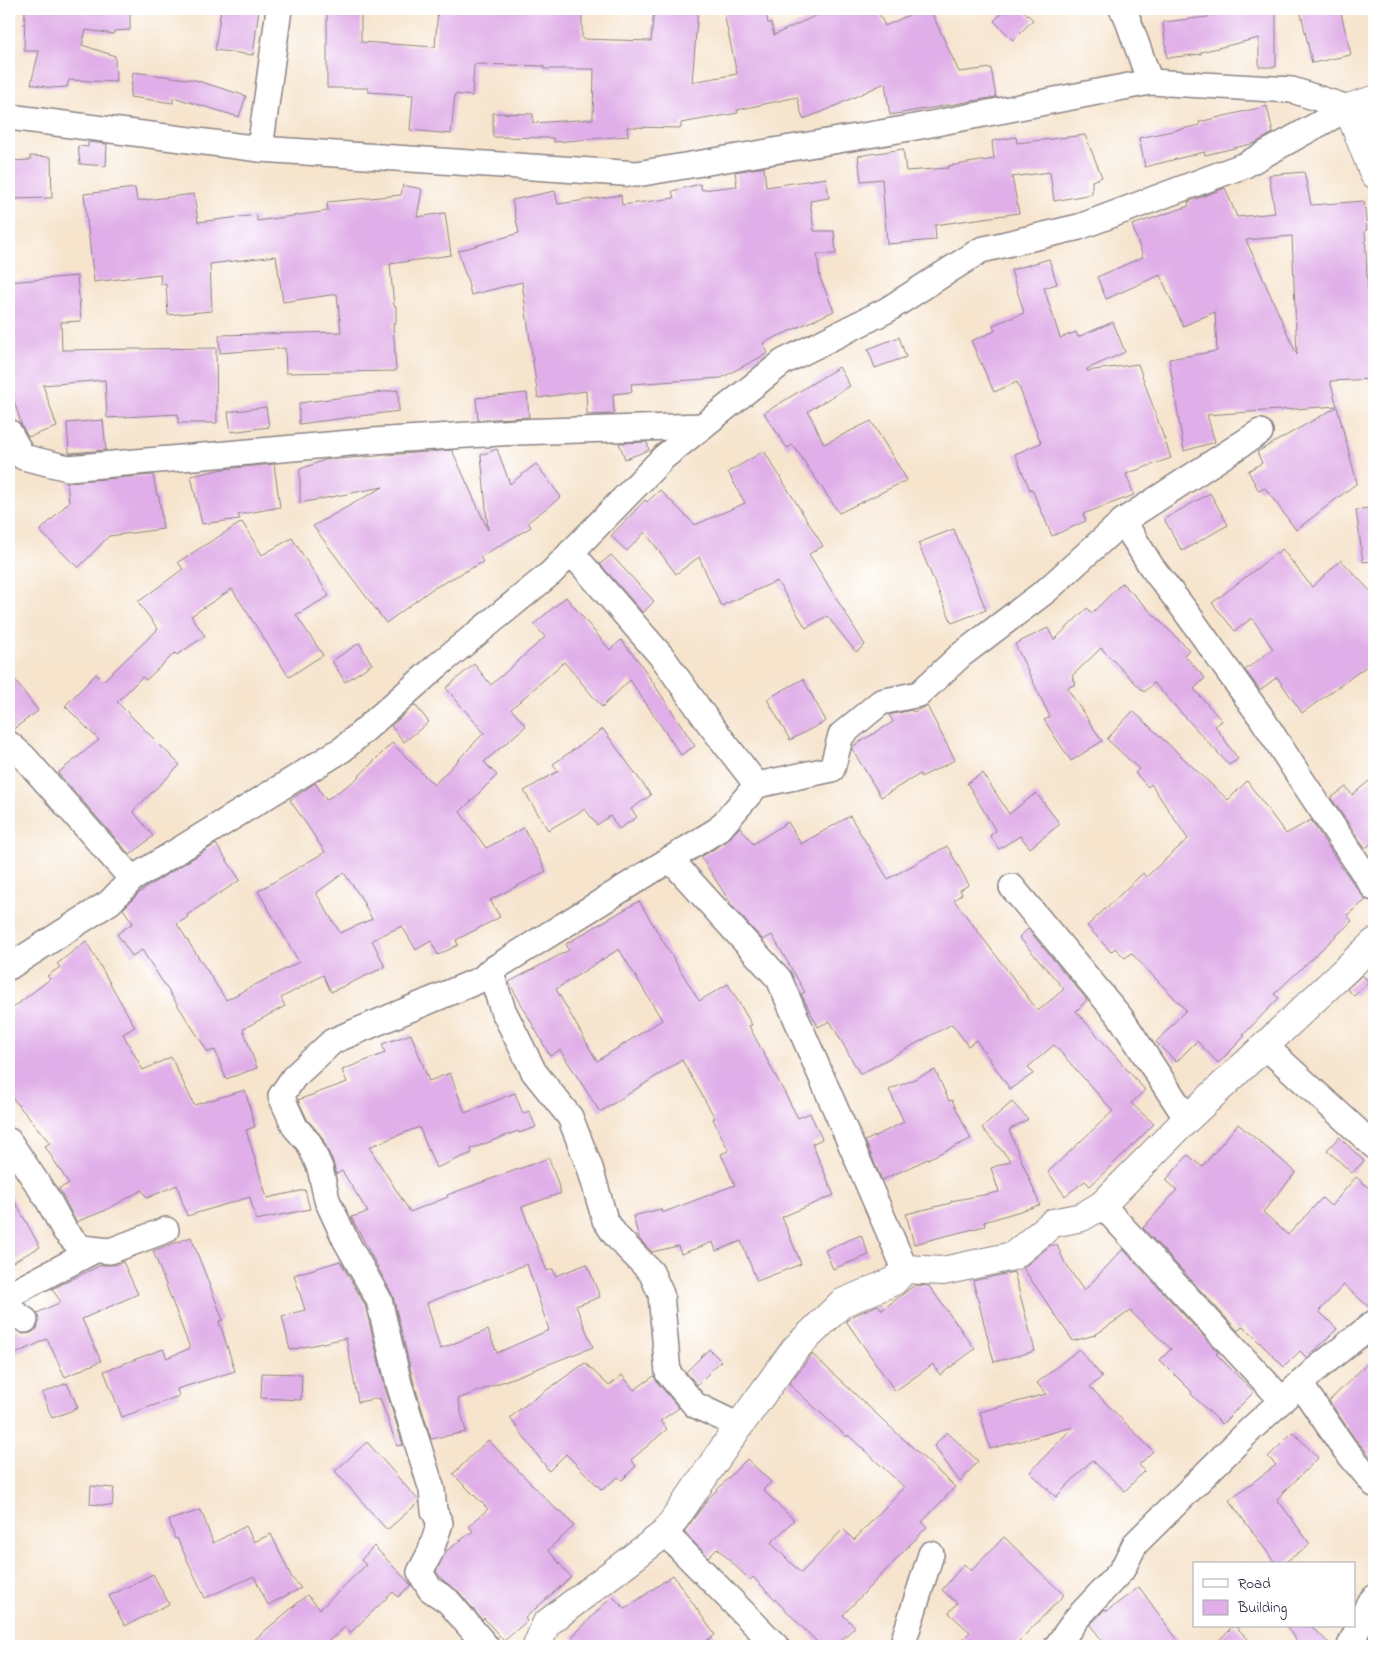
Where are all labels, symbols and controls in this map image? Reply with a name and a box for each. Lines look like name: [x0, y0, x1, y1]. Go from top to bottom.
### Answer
legend: [1193, 1562, 1356, 1628]
text: Road: [1238, 1573, 1271, 1595]
text: Building: [1237, 1597, 1287, 1620]

